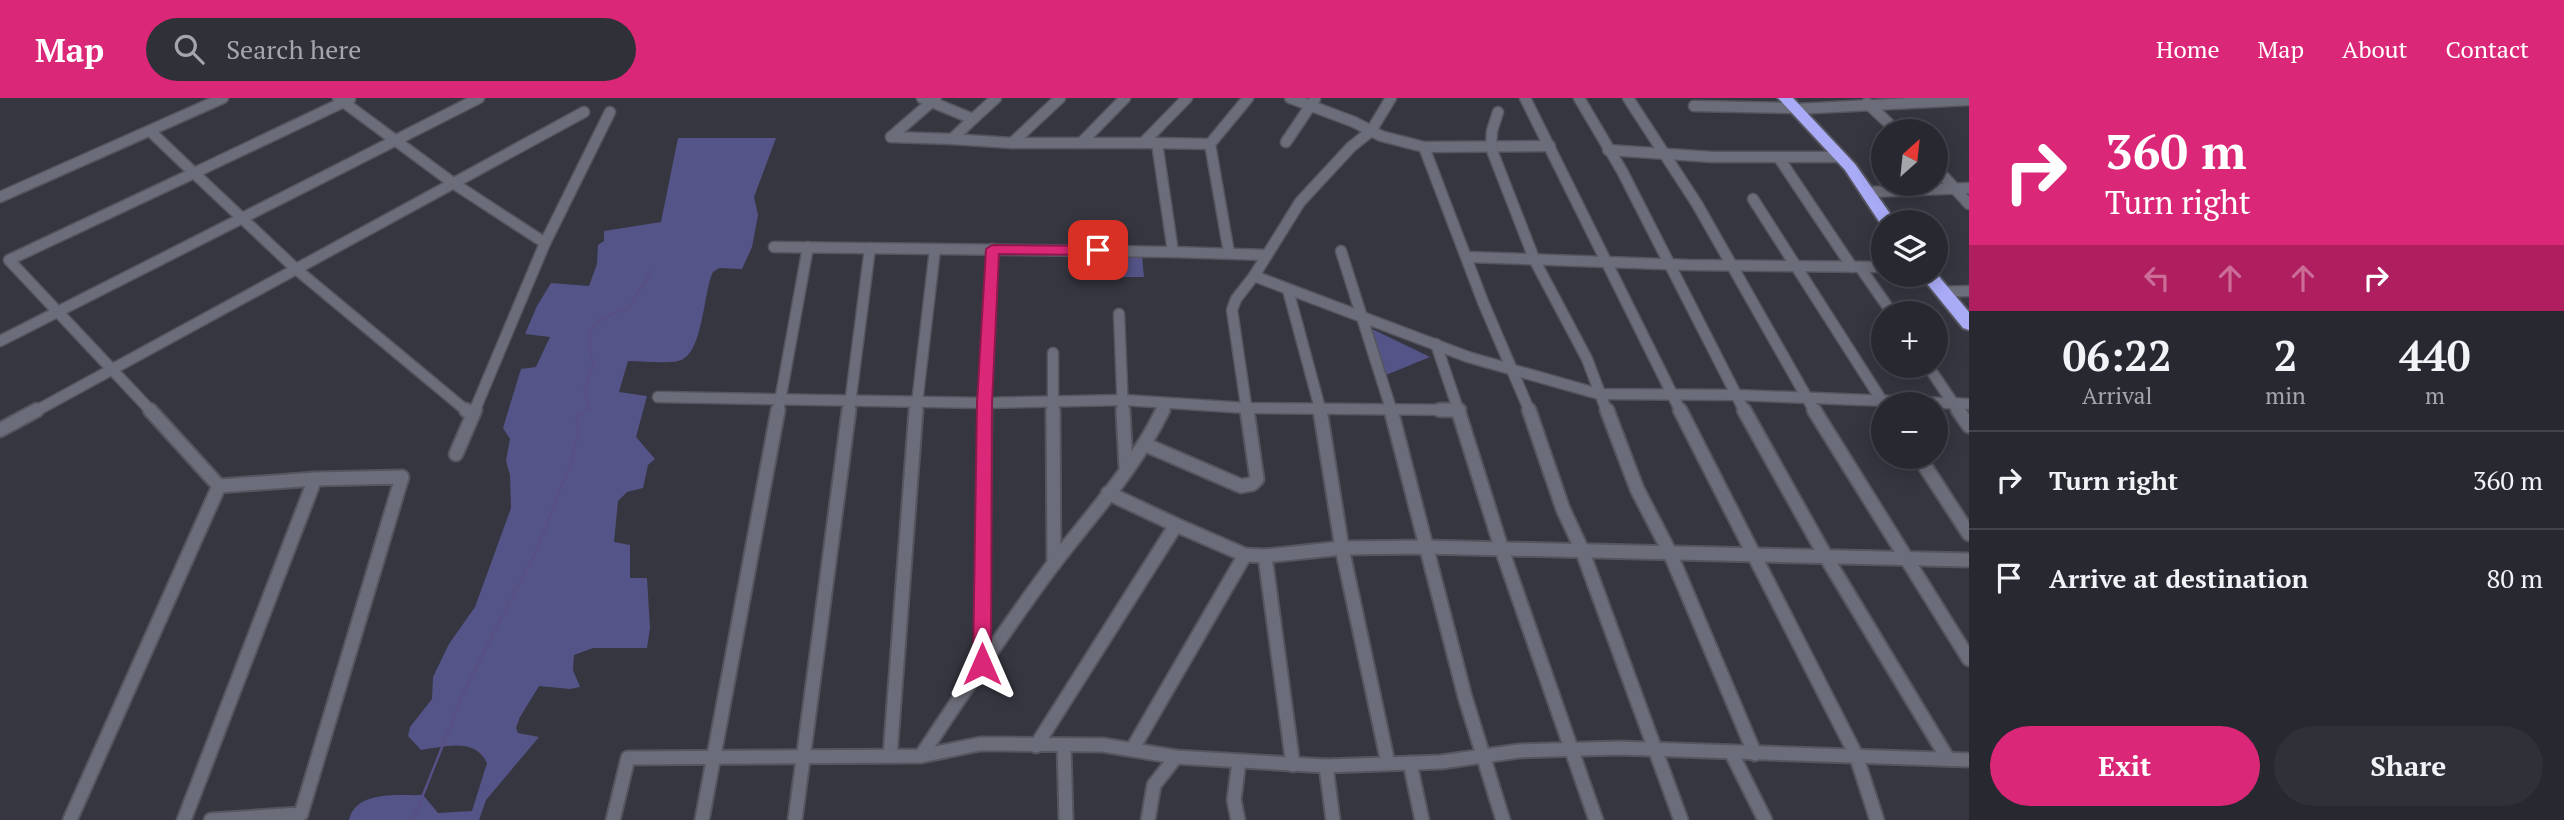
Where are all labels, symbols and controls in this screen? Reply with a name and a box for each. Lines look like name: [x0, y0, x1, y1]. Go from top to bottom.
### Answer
search box: [146, 18, 636, 81]
text: Map: [35, 28, 104, 71]
icon: search: [170, 30, 208, 68]
text: Search here: [226, 32, 361, 66]
text: Home: [2156, 33, 2220, 65]
text: Map: [2258, 33, 2304, 65]
text: About: [2342, 33, 2408, 65]
text: Contact: [2446, 33, 2529, 65]
text: 360 m: [2105, 118, 2247, 183]
north arrow: [1871, 119, 1948, 196]
map controls: [1871, 119, 1948, 469]
icon: right: [1990, 126, 2081, 217]
text: Turn right: [2105, 181, 2251, 223]
button: layers: [1871, 210, 1948, 287]
pin: [1068, 220, 1128, 280]
icon: arrive: [1079, 231, 1117, 269]
icon: left: [2138, 259, 2176, 297]
icon: ahead: [2211, 259, 2249, 297]
icon: ahead: [2284, 259, 2322, 297]
icon: right: [2357, 259, 2395, 297]
button: +: [1871, 301, 1948, 378]
text: 06:22: [2063, 327, 2172, 383]
text: 2: [2274, 327, 2297, 383]
text: 440: [2399, 327, 2470, 383]
text: Arrival: [2082, 380, 2152, 411]
text: min: [2265, 380, 2306, 411]
text: m: [2425, 380, 2445, 411]
button: −: [1871, 392, 1948, 469]
icon: right: [1990, 461, 2028, 499]
text: Turn right: [2049, 463, 2178, 497]
text: 360 m: [2473, 463, 2543, 497]
icon: arrive: [1990, 559, 2028, 597]
text: Arrive at destination: [2049, 561, 2308, 595]
text: 80 m: [2487, 561, 2543, 595]
position arrow: [945, 627, 1019, 701]
button: Exit: [1990, 726, 2260, 806]
button: Share: [2274, 726, 2543, 806]

